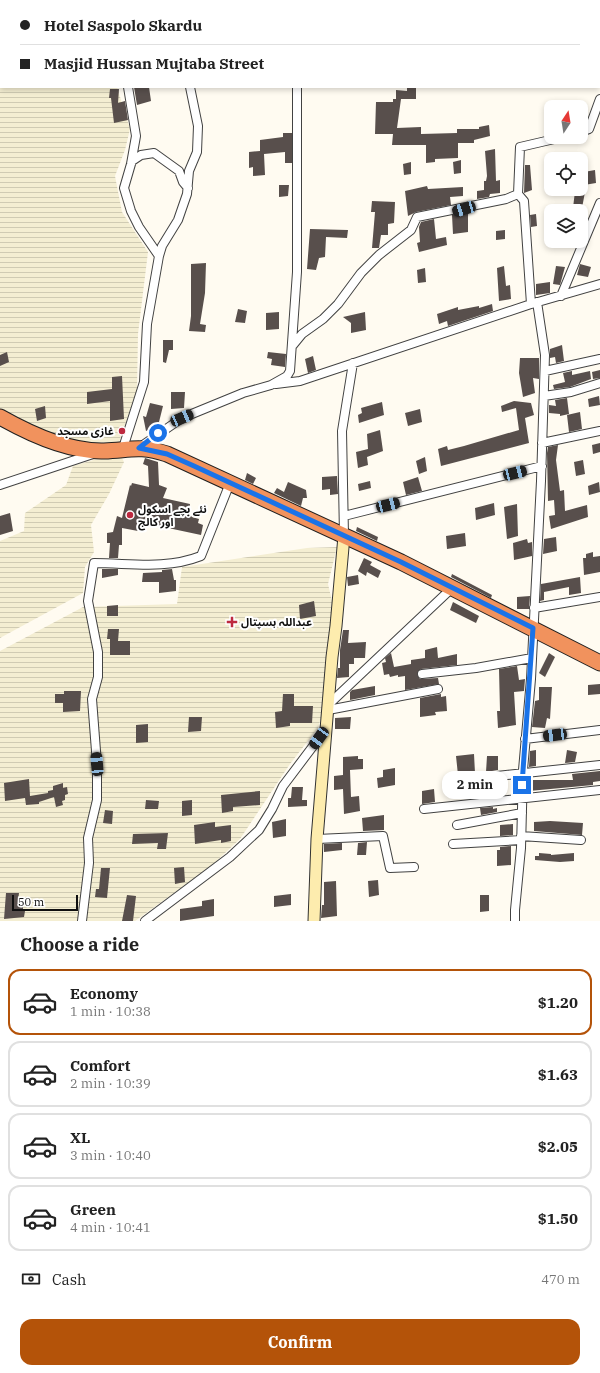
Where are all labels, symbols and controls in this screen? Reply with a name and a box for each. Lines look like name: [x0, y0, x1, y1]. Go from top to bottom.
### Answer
text: Hotel Saspolo Skardu: [44, 16, 202, 35]
text: Masjid Hussan Mujtaba Street: [44, 54, 264, 73]
north arrow: [544, 100, 588, 144]
map controls: [544, 100, 588, 248]
button: locate: [544, 152, 588, 196]
car: [451, 200, 477, 218]
button: layers: [544, 204, 588, 248]
car: [169, 408, 195, 428]
place label: غازی مسجد: [57, 424, 114, 438]
route start: [149, 424, 167, 442]
marker: غازی مسجد: [117, 426, 127, 436]
car: [502, 464, 528, 482]
car: [375, 496, 401, 514]
place label: نئے بچے اسکول اور کالج: [138, 502, 207, 531]
marker: نئے بچے اسکول اور کالج: [125, 510, 135, 520]
place label: عبداللہ ہسپتال: [241, 615, 312, 630]
marker: عبداللہ ہسپتال: [226, 616, 238, 628]
car: [307, 725, 331, 751]
car: [542, 728, 568, 742]
car: [90, 752, 104, 776]
callout: 2 min: [442, 771, 508, 799]
text: 2 min: [457, 776, 493, 793]
route end: [513, 776, 531, 794]
scale bar: [12, 893, 78, 912]
text: 50 m: [18, 895, 44, 909]
text: Choose a ride: [20, 933, 139, 956]
icon: car: [22, 984, 58, 1020]
text: Economy: [70, 984, 138, 1003]
text: $1.20: [538, 993, 578, 1012]
text: 1 min · 10:38: [70, 1003, 151, 1020]
icon: car: [22, 1056, 58, 1092]
text: Comfort: [70, 1056, 130, 1075]
text: $1.63: [538, 1065, 578, 1084]
text: 2 min · 10:39: [70, 1075, 151, 1092]
icon: car: [22, 1128, 58, 1164]
text: XL: [70, 1128, 90, 1147]
text: $2.05: [538, 1137, 578, 1156]
text: 3 min · 10:40: [70, 1147, 151, 1164]
icon: car: [22, 1200, 58, 1236]
text: Green: [70, 1200, 116, 1219]
text: $1.50: [538, 1209, 578, 1228]
text: 4 min · 10:41: [70, 1219, 151, 1236]
icon: cash: [20, 1268, 42, 1290]
text: Cash: [52, 1270, 86, 1289]
text: 470 m: [541, 1271, 580, 1288]
button: Confirm: [20, 1319, 580, 1365]

